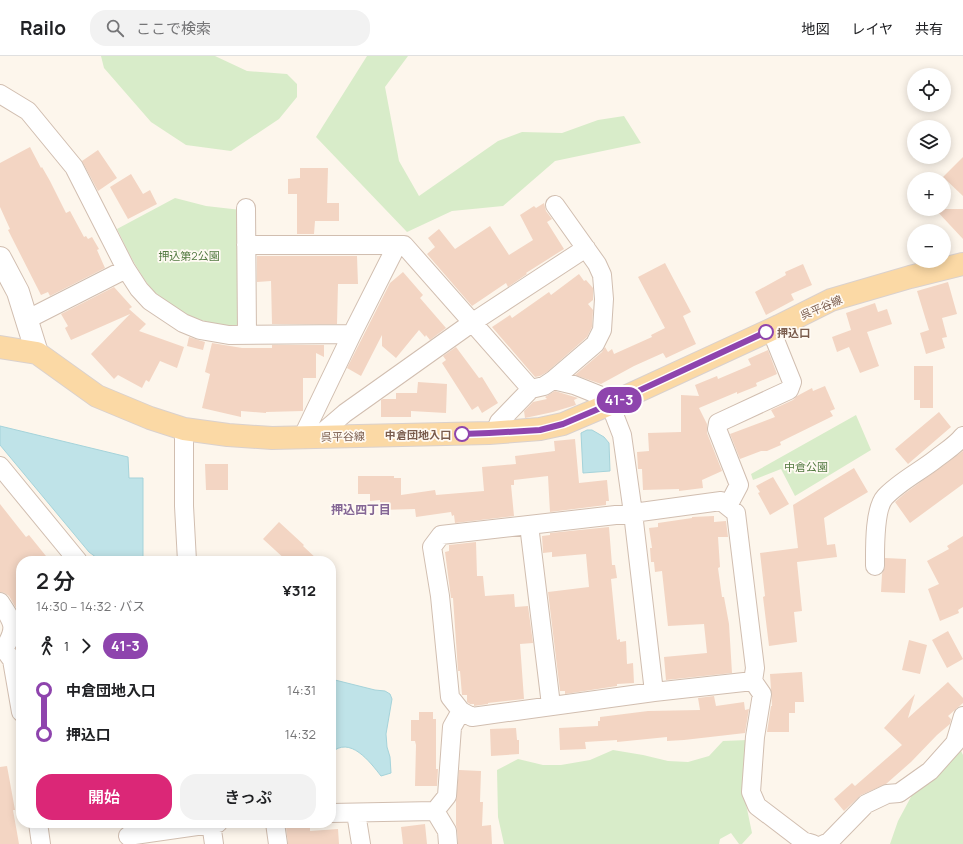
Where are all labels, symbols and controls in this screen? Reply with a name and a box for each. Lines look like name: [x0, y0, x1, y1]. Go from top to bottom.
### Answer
search box: [90, 10, 370, 46]
text: Railo: [20, 15, 66, 41]
icon: search: [104, 17, 126, 39]
text: ここで検索: [136, 18, 211, 39]
text: 地図: [801, 19, 829, 38]
text: レイヤ: [851, 19, 893, 38]
text: 共有: [915, 19, 943, 38]
map controls: [907, 68, 951, 268]
button: locate: [907, 68, 951, 112]
button: layers: [907, 120, 951, 164]
button: +: [907, 172, 951, 216]
button: −: [907, 224, 951, 268]
park label: 押込第2公園: [158, 248, 220, 263]
street label: 呉平谷線: [798, 292, 844, 322]
marker: 押込口: [758, 324, 774, 340]
place label: 押込口: [777, 325, 810, 340]
line badge: 41-3: [591, 387, 647, 413]
text: 41-3: [605, 390, 633, 409]
marker: 中倉団地入口: [454, 426, 470, 442]
place label: 中倉団地入口: [385, 427, 451, 442]
street label: 呉平谷線: [321, 428, 365, 444]
park label: 中倉公園: [784, 459, 828, 474]
district label: 押込四丁目: [331, 501, 391, 518]
text: 2 分: [36, 566, 75, 596]
text: ¥312: [283, 580, 316, 601]
text: 14:30 – 14:32 · バス: [36, 597, 145, 615]
icon: walk: [36, 635, 58, 657]
icon: forward: [75, 635, 97, 657]
text: 41-3: [111, 636, 140, 655]
text: 1: [64, 637, 69, 655]
text: 中倉団地入口: [66, 680, 156, 701]
text: 14:31: [287, 681, 316, 699]
text: 押込口: [66, 724, 111, 745]
text: 14:32: [285, 725, 316, 743]
button: 開始: [36, 774, 172, 820]
button: きっぷ: [180, 774, 316, 820]

